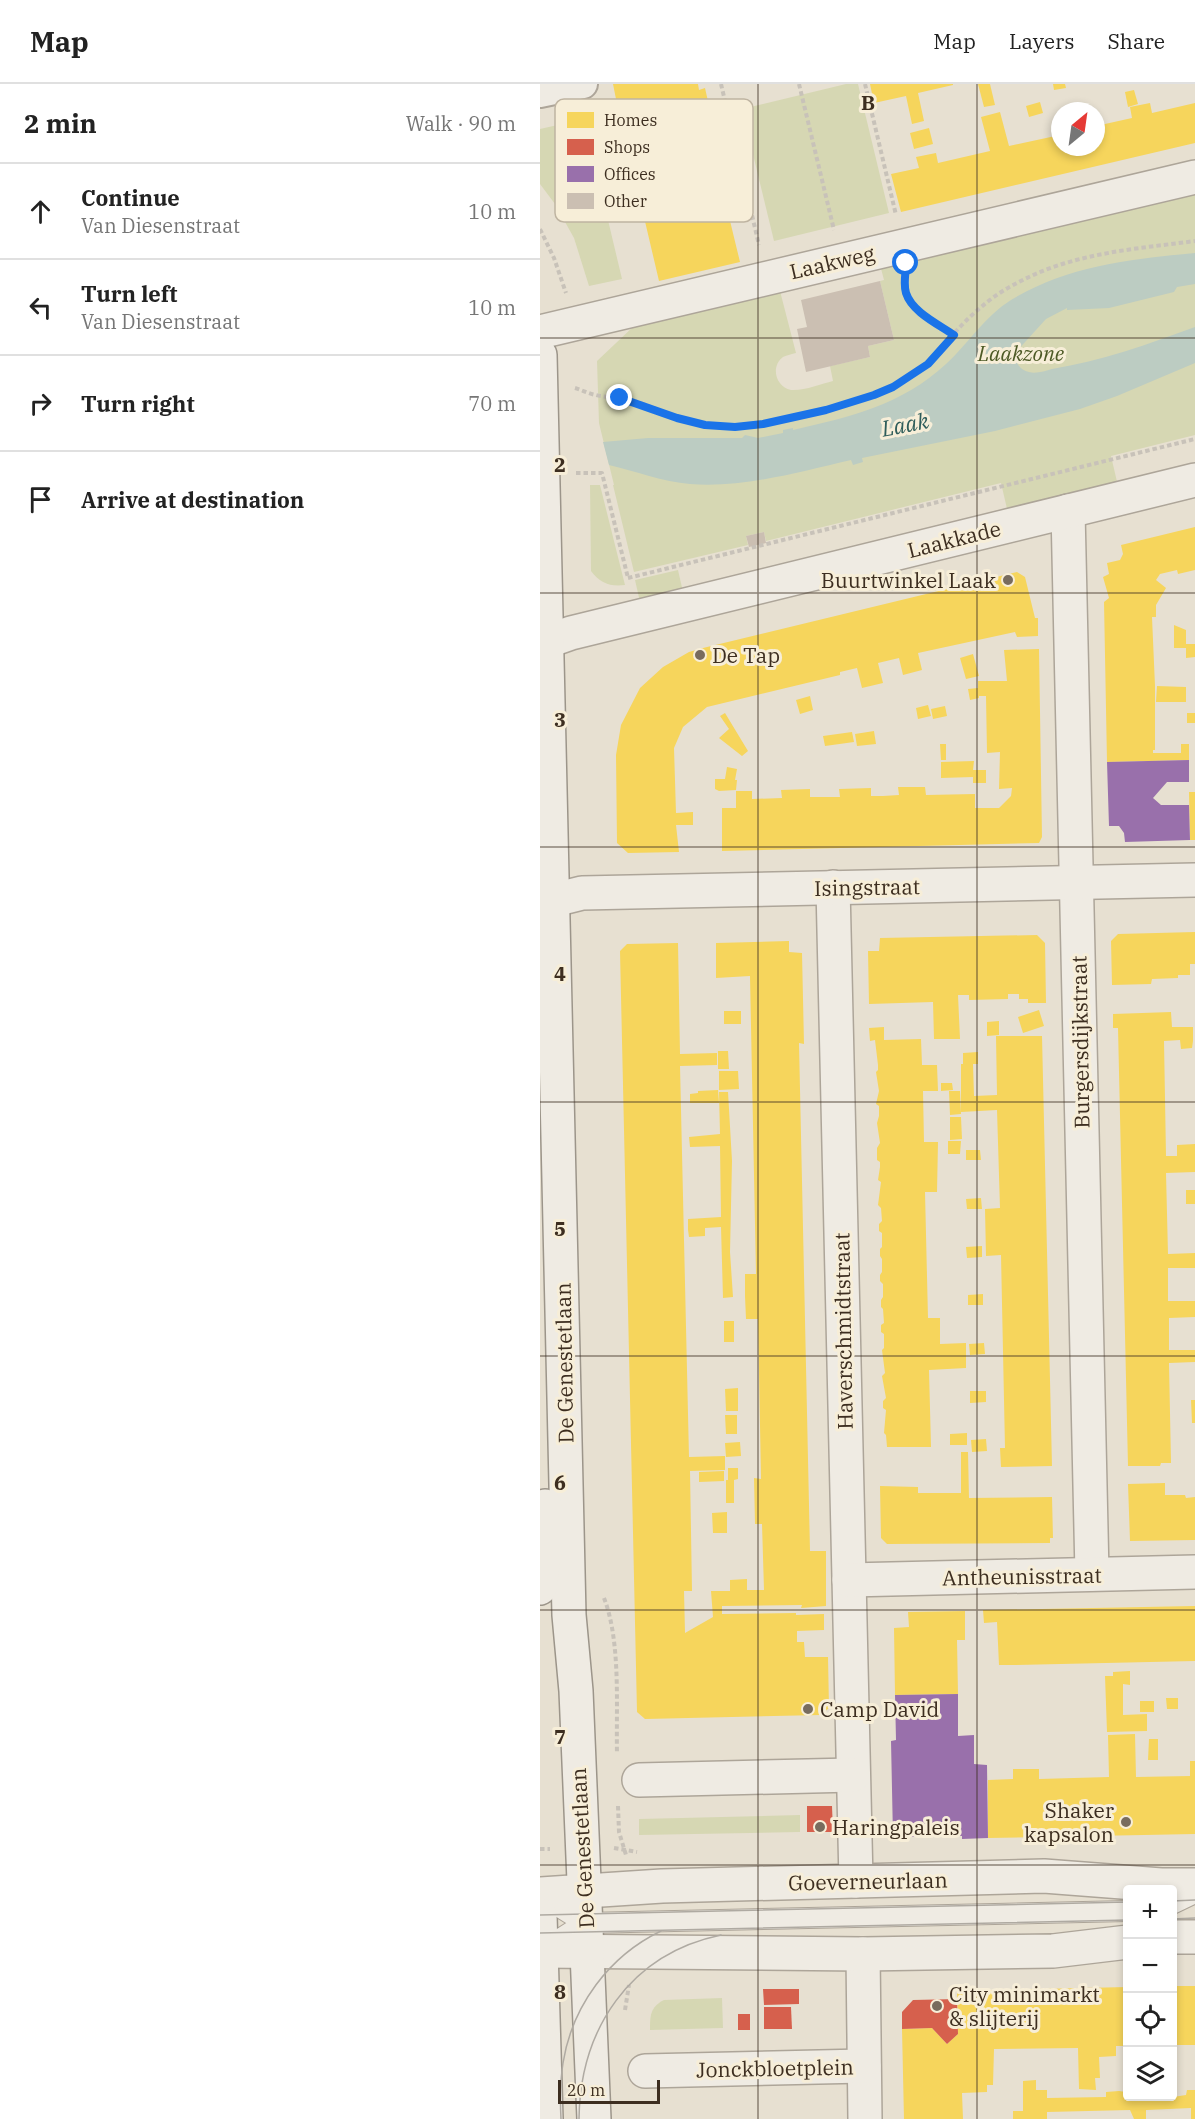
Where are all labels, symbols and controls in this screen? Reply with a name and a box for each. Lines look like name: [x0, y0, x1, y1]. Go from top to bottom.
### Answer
text: Map: [30, 23, 89, 60]
text: Map: [933, 27, 976, 55]
text: Layers: [1009, 27, 1075, 55]
text: Share: [1108, 27, 1165, 55]
text: B: [861, 89, 875, 116]
legend: [555, 99, 753, 222]
north arrow: [1051, 102, 1105, 156]
text: 2 min: [24, 106, 97, 140]
text: Walk · 90 m: [406, 110, 516, 137]
text: Homes: [604, 110, 657, 130]
text: Shops: [604, 137, 650, 157]
text: Offices: [604, 164, 656, 184]
text: Continue: [81, 183, 180, 212]
text: Other: [604, 191, 647, 211]
icon: ahead: [24, 195, 57, 228]
text: 10 m: [468, 198, 516, 225]
text: Van Diesenstraat: [81, 212, 240, 239]
street label: Laakweg: [787, 238, 878, 285]
route start: [892, 249, 918, 275]
text: Turn left: [81, 279, 177, 308]
icon: left: [24, 291, 57, 324]
text: 10 m: [468, 294, 516, 321]
text: Van Diesenstraat: [81, 308, 240, 335]
park label: Laakzone: [977, 339, 1065, 367]
route end: [606, 384, 632, 410]
icon: right: [24, 387, 57, 420]
text: Turn right: [81, 389, 195, 418]
text: 70 m: [468, 390, 516, 417]
water label: Laak: [878, 405, 931, 443]
text: 2: [554, 451, 566, 478]
icon: arrive: [24, 483, 57, 516]
text: Arrive at destination: [81, 485, 304, 514]
street label: Laakkade: [904, 514, 1004, 564]
place label: Buurtwinkel Laak: [821, 566, 997, 594]
marker: Buurtwinkel Laak: [1001, 573, 1015, 587]
place label: De Tap: [712, 641, 780, 669]
marker: De Tap: [693, 648, 707, 662]
text: 3: [554, 706, 566, 733]
street label: Isingstraat: [814, 872, 920, 902]
street label: Burgersdijkstraat: [1064, 955, 1096, 1129]
text: 4: [554, 960, 566, 987]
text: 5: [554, 1215, 566, 1242]
street label: Haverschmidtstraat: [827, 1232, 859, 1430]
street label: De Genestetlaan: [549, 1282, 579, 1444]
text: 6: [554, 1469, 566, 1496]
street label: Antheunisstraat: [942, 1561, 1102, 1591]
place label: Camp David: [820, 1695, 939, 1723]
marker: Camp David: [801, 1702, 815, 1716]
text: 7: [554, 1723, 566, 1750]
street label: De Genestetlaan: [564, 1767, 600, 1929]
place label: Shaker kapsalon: [1024, 1796, 1115, 1848]
place label: Haringpaleis: [832, 1813, 960, 1841]
marker: Shaker kapsalon: [1119, 1815, 1133, 1829]
marker: Haringpaleis: [813, 1820, 827, 1834]
street label: Goeverneurlaan: [788, 1866, 948, 1896]
map controls: [1123, 1885, 1177, 2101]
button: +: [1123, 1885, 1177, 1939]
button: −: [1123, 1939, 1177, 1993]
text: 8: [554, 1978, 566, 2005]
place label: City minimarkt & slijterij: [949, 1980, 1100, 2032]
button: locate: [1123, 1993, 1177, 2047]
marker: City minimarkt & slijterij: [930, 1999, 944, 2013]
button: layers: [1123, 2047, 1177, 2101]
street label: Jonckbloetplein: [696, 2053, 854, 2083]
scale bar: [558, 2077, 660, 2104]
text: 20 m: [567, 2080, 605, 2100]

